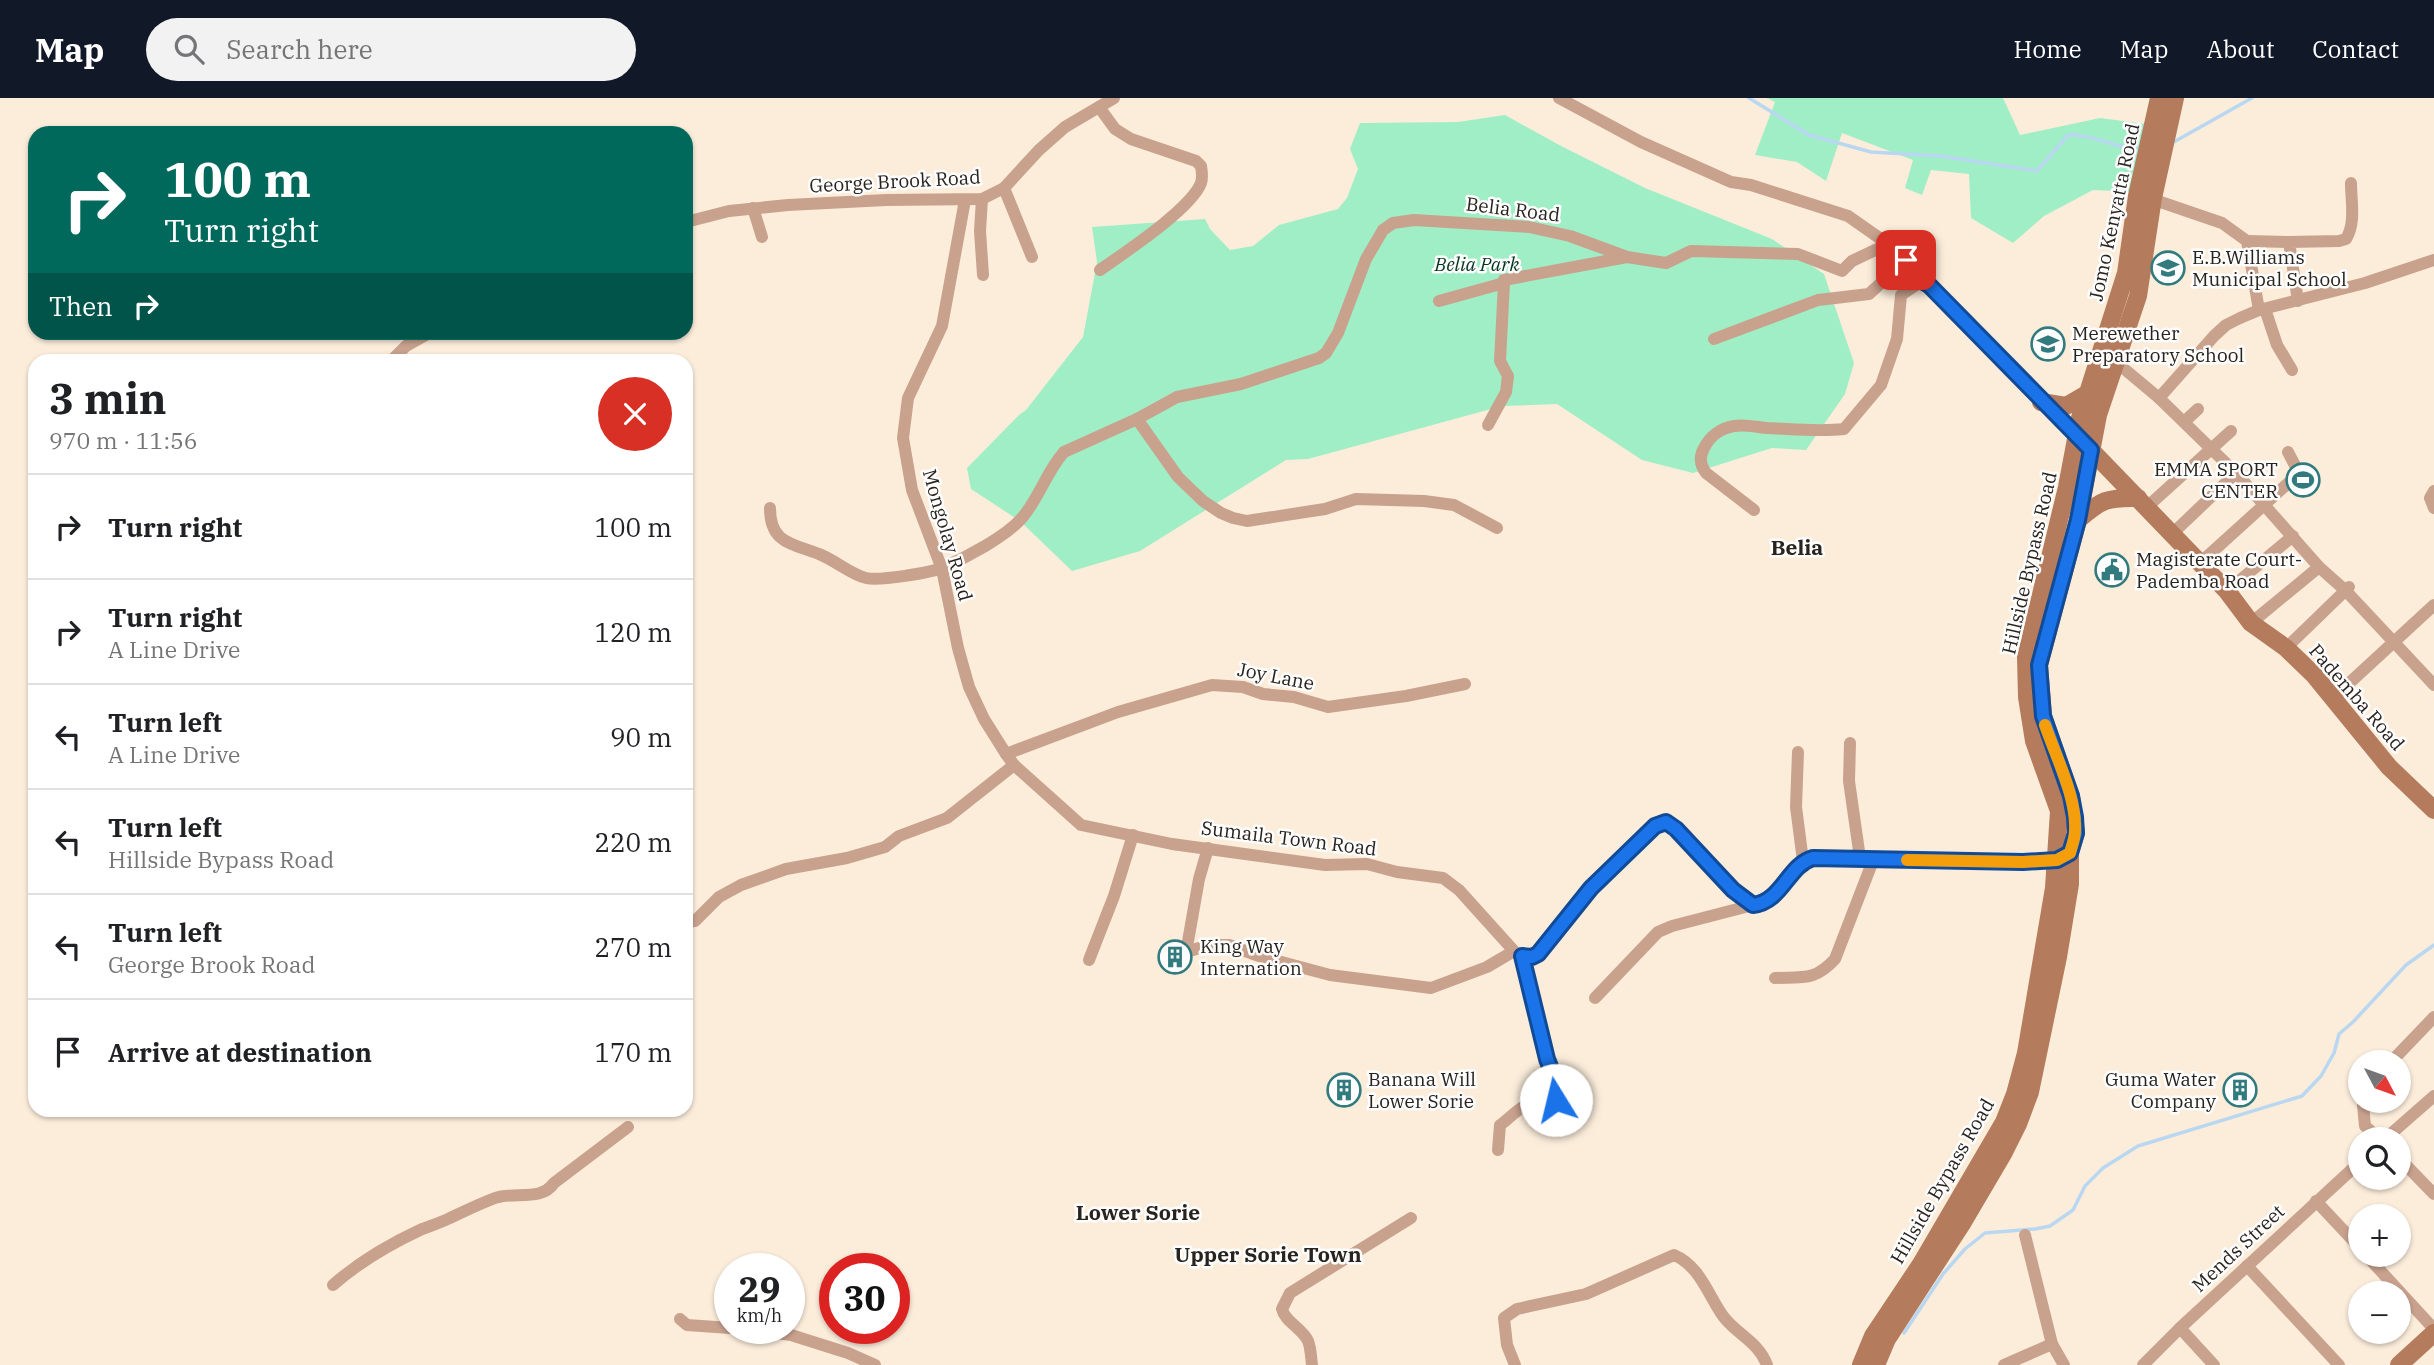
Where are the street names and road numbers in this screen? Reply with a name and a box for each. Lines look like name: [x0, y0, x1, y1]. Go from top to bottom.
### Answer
street label: Jomo Kenyatta Road: [2083, 121, 2145, 303]
street label: George Brook Road: [809, 165, 981, 197]
street label: Belia Road: [1465, 191, 1561, 227]
street label: Mongolay Road: [918, 466, 978, 604]
street label: Hillside Bypass Road: [1996, 469, 2062, 657]
street label: Pademba Road: [2304, 639, 2410, 755]
street label: Joy Lane: [1236, 657, 1316, 695]
street label: Sumaila Town Road: [1200, 815, 1378, 861]
street label: Hillside Bypass Road: [1885, 1094, 1999, 1268]
street label: Mends Street: [2187, 1199, 2289, 1297]

